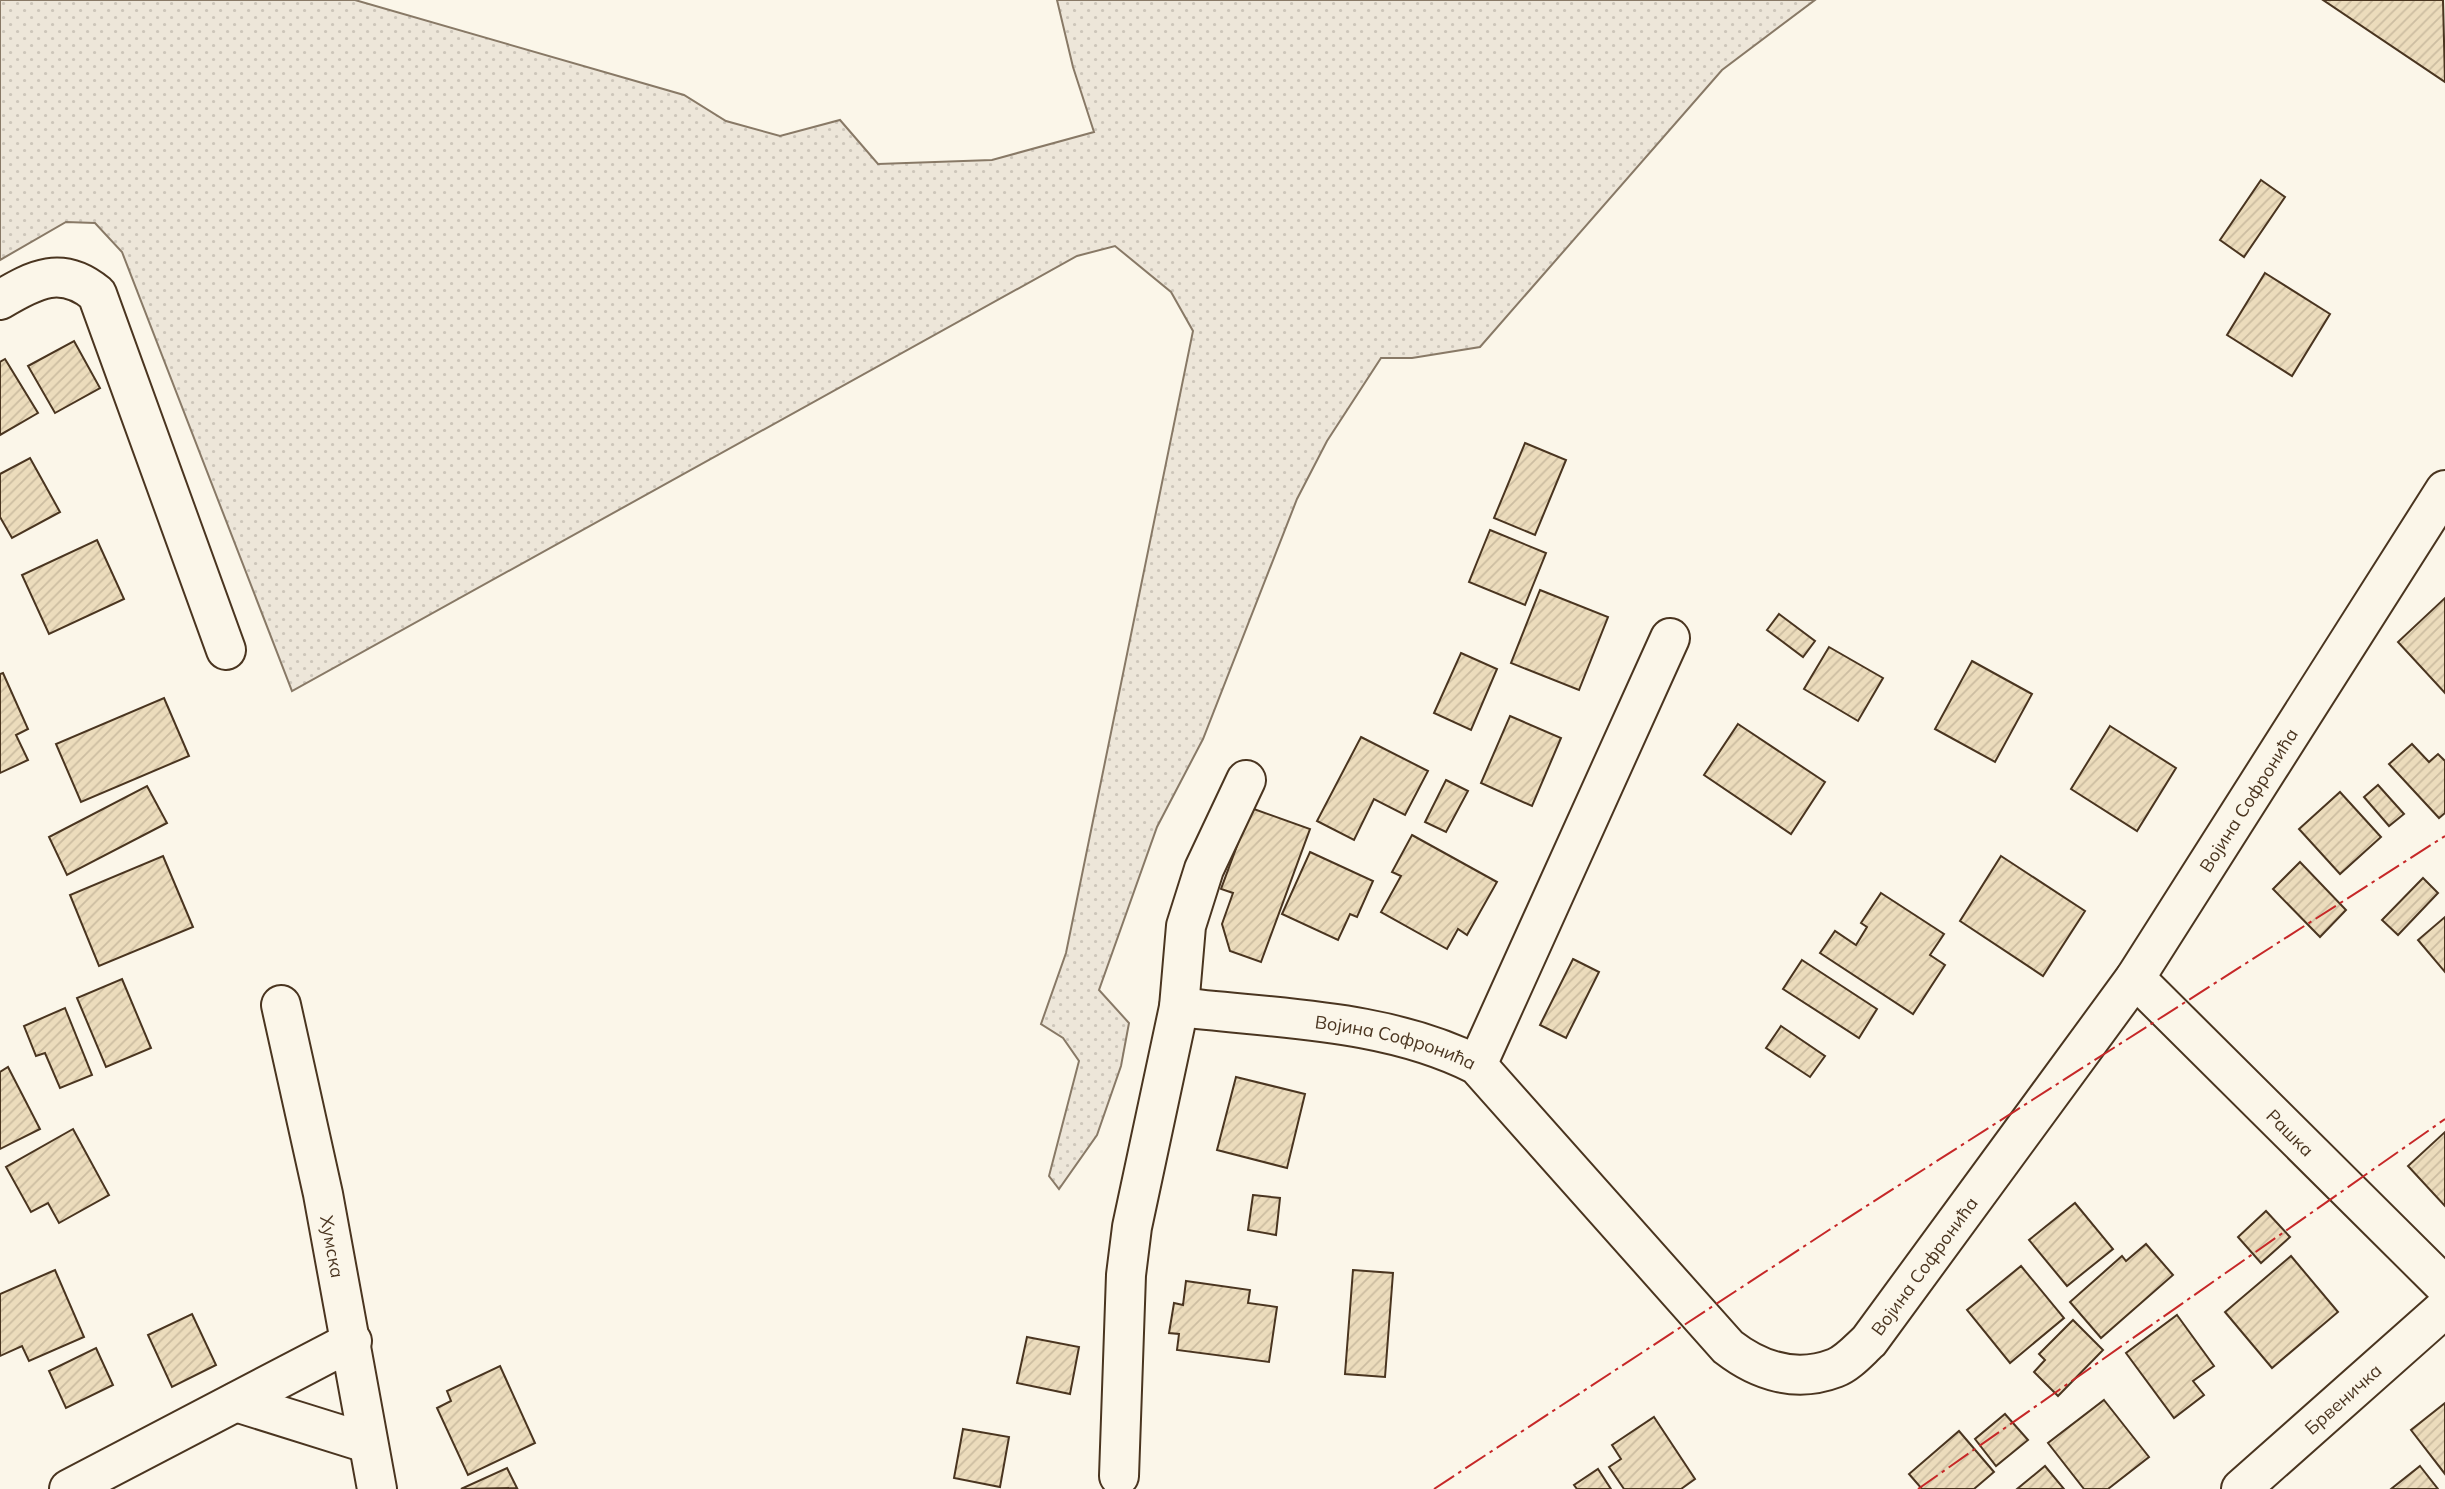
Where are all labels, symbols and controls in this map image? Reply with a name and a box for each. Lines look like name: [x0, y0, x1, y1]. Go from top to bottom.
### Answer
street label: Војина Софронића: [2194, 723, 2302, 876]
street label: Војина Софронића: [1314, 1010, 1480, 1074]
street label: Рашка: [2262, 1104, 2319, 1161]
street label: Војина Софронића: [1866, 1192, 1982, 1340]
street label: Хумска: [316, 1213, 350, 1280]
street label: Брвеничка: [2299, 1358, 2386, 1439]

